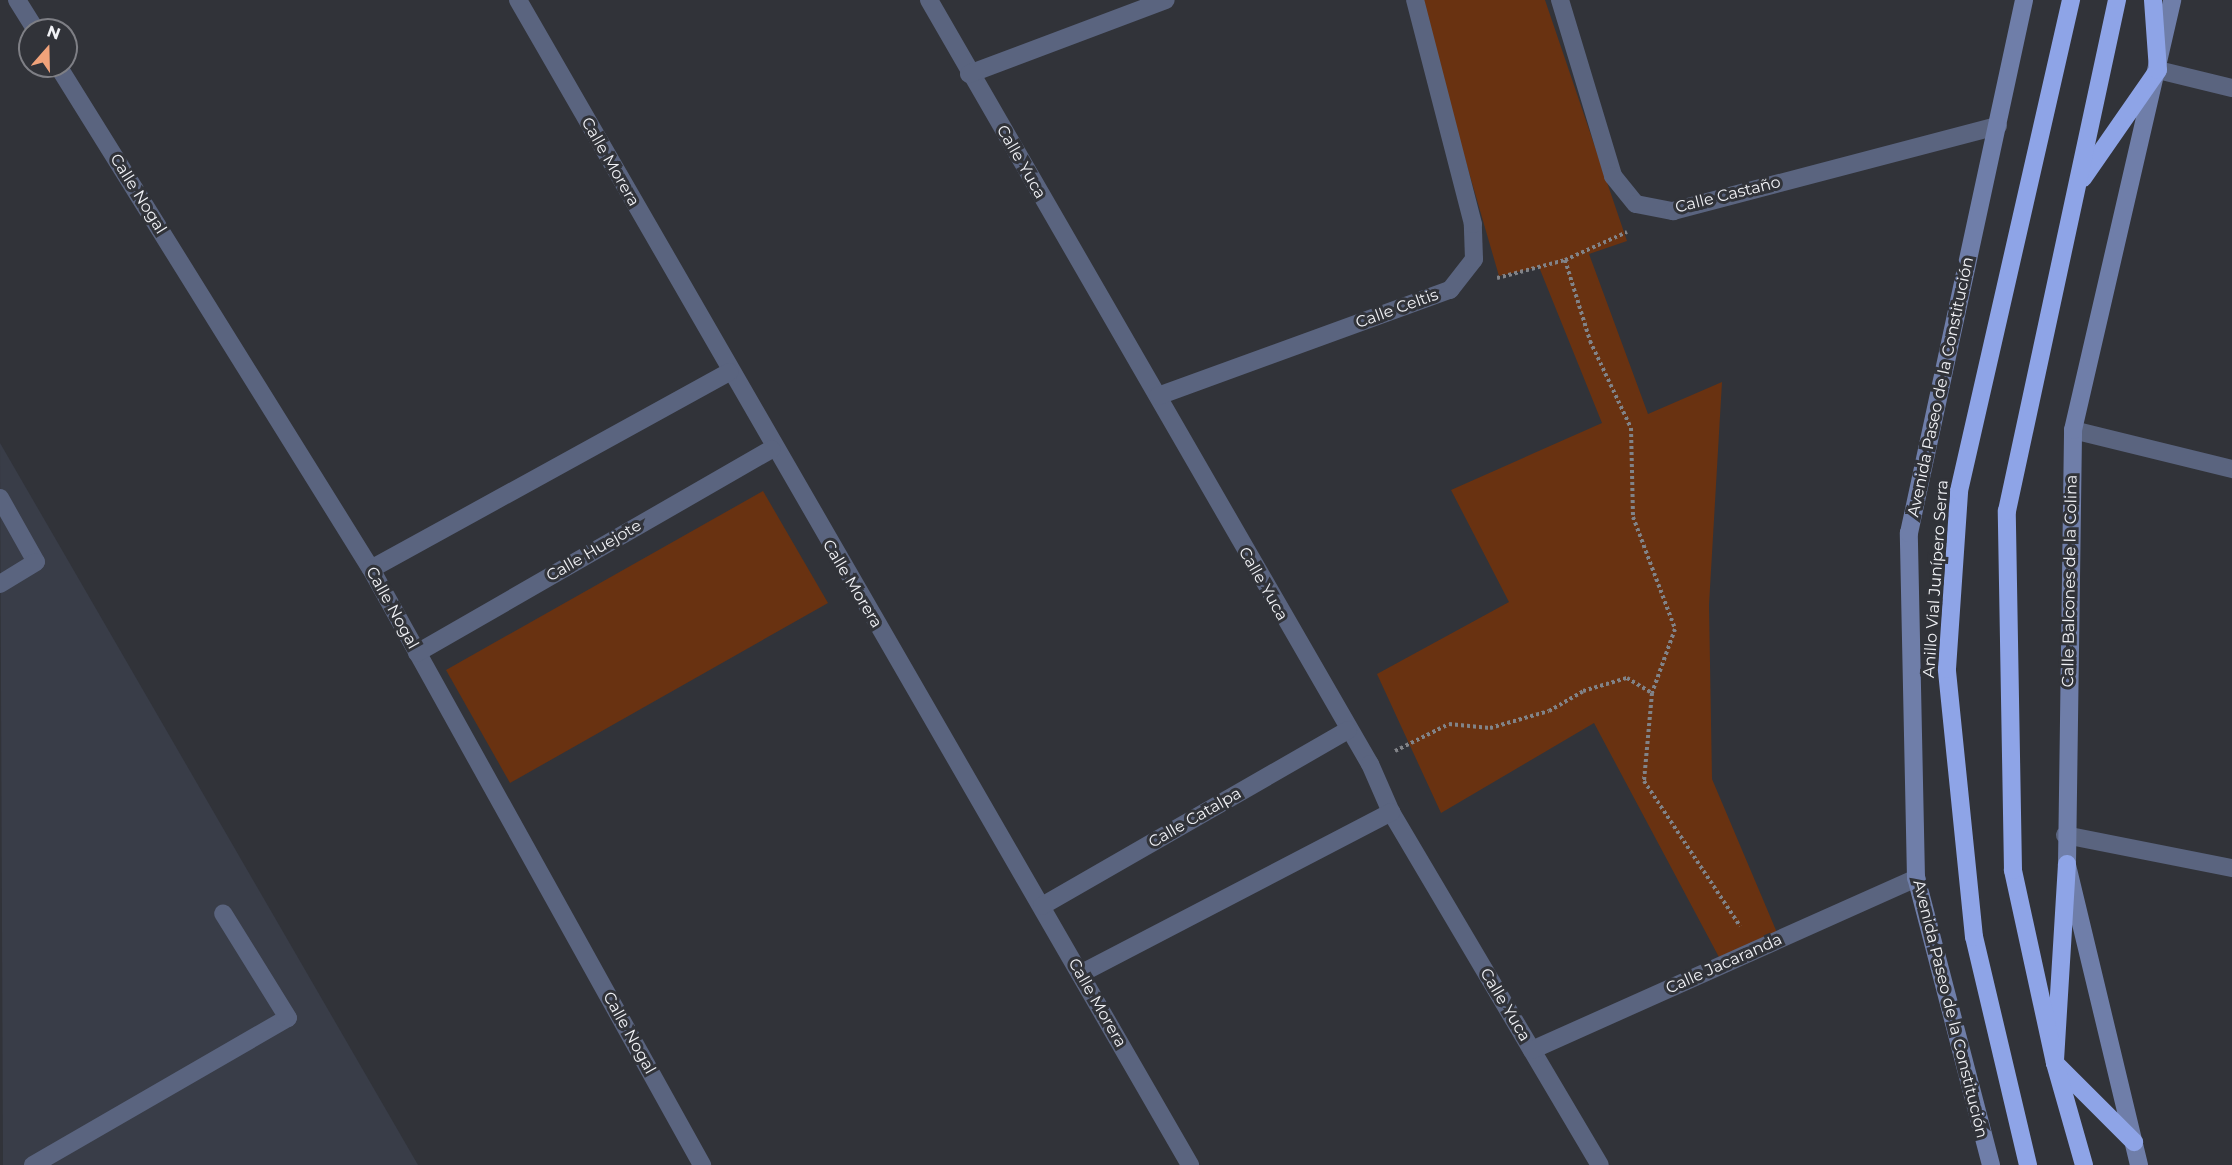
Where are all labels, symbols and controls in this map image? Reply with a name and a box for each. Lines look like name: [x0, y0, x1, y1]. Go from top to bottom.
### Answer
north arrow: [18, 18, 78, 78]
text: N: [44, 21, 63, 44]
street label: Calle Morera: [577, 114, 643, 210]
street label: Calle Yuca: [992, 122, 1050, 202]
street label: Calle Nogal: [106, 150, 170, 238]
street label: Calle Castaño: [1673, 173, 1783, 217]
street label: Avenida Paseo de la Constitución: [1904, 255, 1978, 519]
street label: Calle Celtis: [1353, 285, 1441, 333]
street label: Calle Balcones de la Colina: [2059, 474, 2081, 688]
street label: Anillo Vial Junípero Serra: [1920, 479, 1952, 679]
street label: Calle Huejote: [543, 516, 645, 586]
street label: Calle Morera: [818, 536, 886, 632]
street label: Calle Yuca: [1234, 544, 1292, 624]
street label: Calle Nogal: [362, 564, 422, 652]
street label: Calle Catalpa: [1145, 784, 1245, 852]
street label: Avenida Paseo de la Constitución: [1909, 878, 1991, 1140]
street label: Calle Jacaranda: [1663, 930, 1785, 998]
street label: Calle Morera: [1064, 955, 1130, 1051]
street label: Calle Yuca: [1476, 965, 1534, 1045]
street label: Calle Nogal: [599, 989, 659, 1077]

